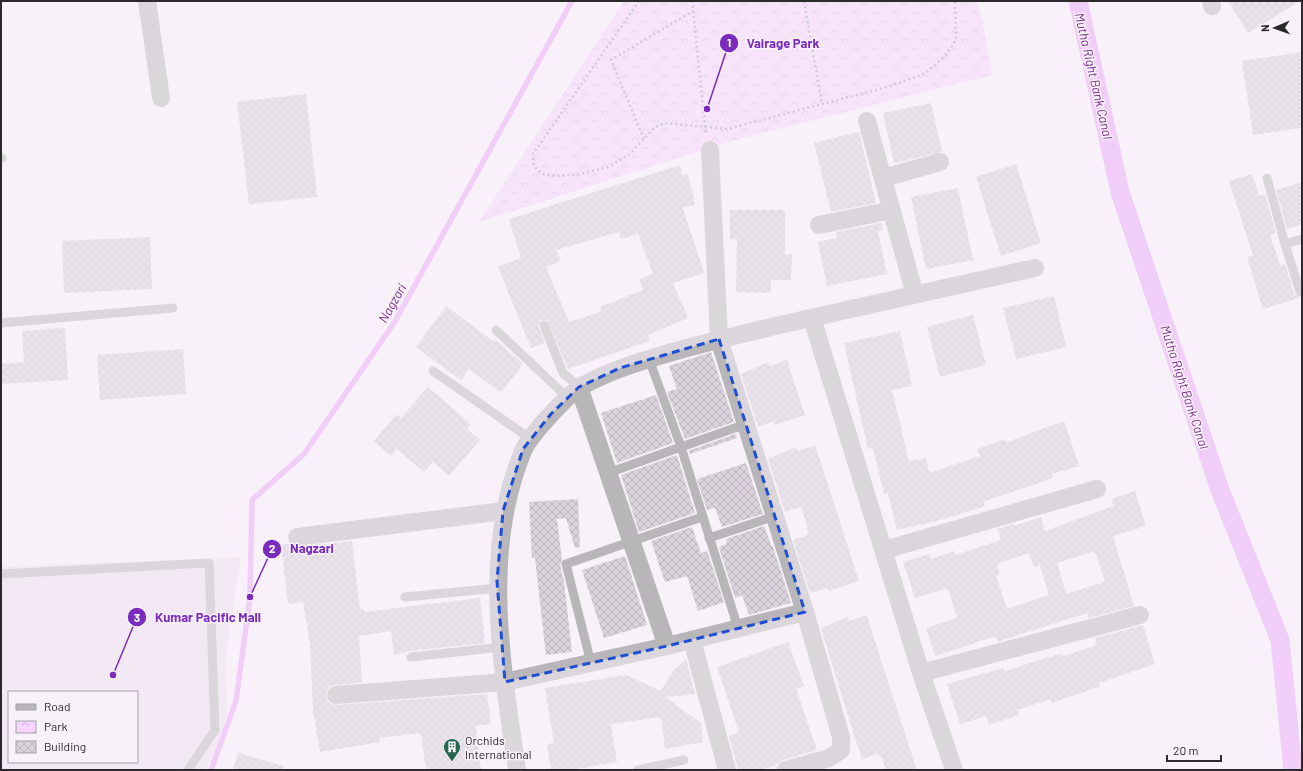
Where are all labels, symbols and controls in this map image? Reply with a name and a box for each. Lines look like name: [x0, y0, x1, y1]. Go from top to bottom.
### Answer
north arrow: [1255, 8, 1295, 48]
water label: Mutha Right Bank Canal: [1072, 11, 1116, 141]
text: N: [1258, 24, 1271, 32]
callout: Vairage Park: [719, 31, 828, 56]
text: 1: [727, 35, 731, 49]
text: Vairage Park: [747, 35, 819, 51]
water label: Nagzari: [374, 280, 410, 325]
water label: Mutha Right Bank Canal: [1157, 323, 1213, 451]
callout: Nagzari: [262, 536, 342, 561]
text: Nagzari: [290, 540, 334, 556]
text: 2: [269, 541, 276, 555]
callout: Kumar Pacific Mall: [127, 605, 269, 630]
text: Kumar Pacific Mall: [155, 609, 261, 625]
text: 3: [134, 610, 140, 624]
legend: [8, 691, 138, 763]
text: Road: [44, 699, 71, 713]
text: Park: [44, 719, 68, 733]
place label: Orchids International: [465, 733, 531, 761]
building icon: Orchids International: [442, 737, 462, 762]
scale bar: [1167, 737, 1221, 763]
text: Building: [44, 739, 86, 753]
text: 20 m: [1173, 743, 1199, 757]

